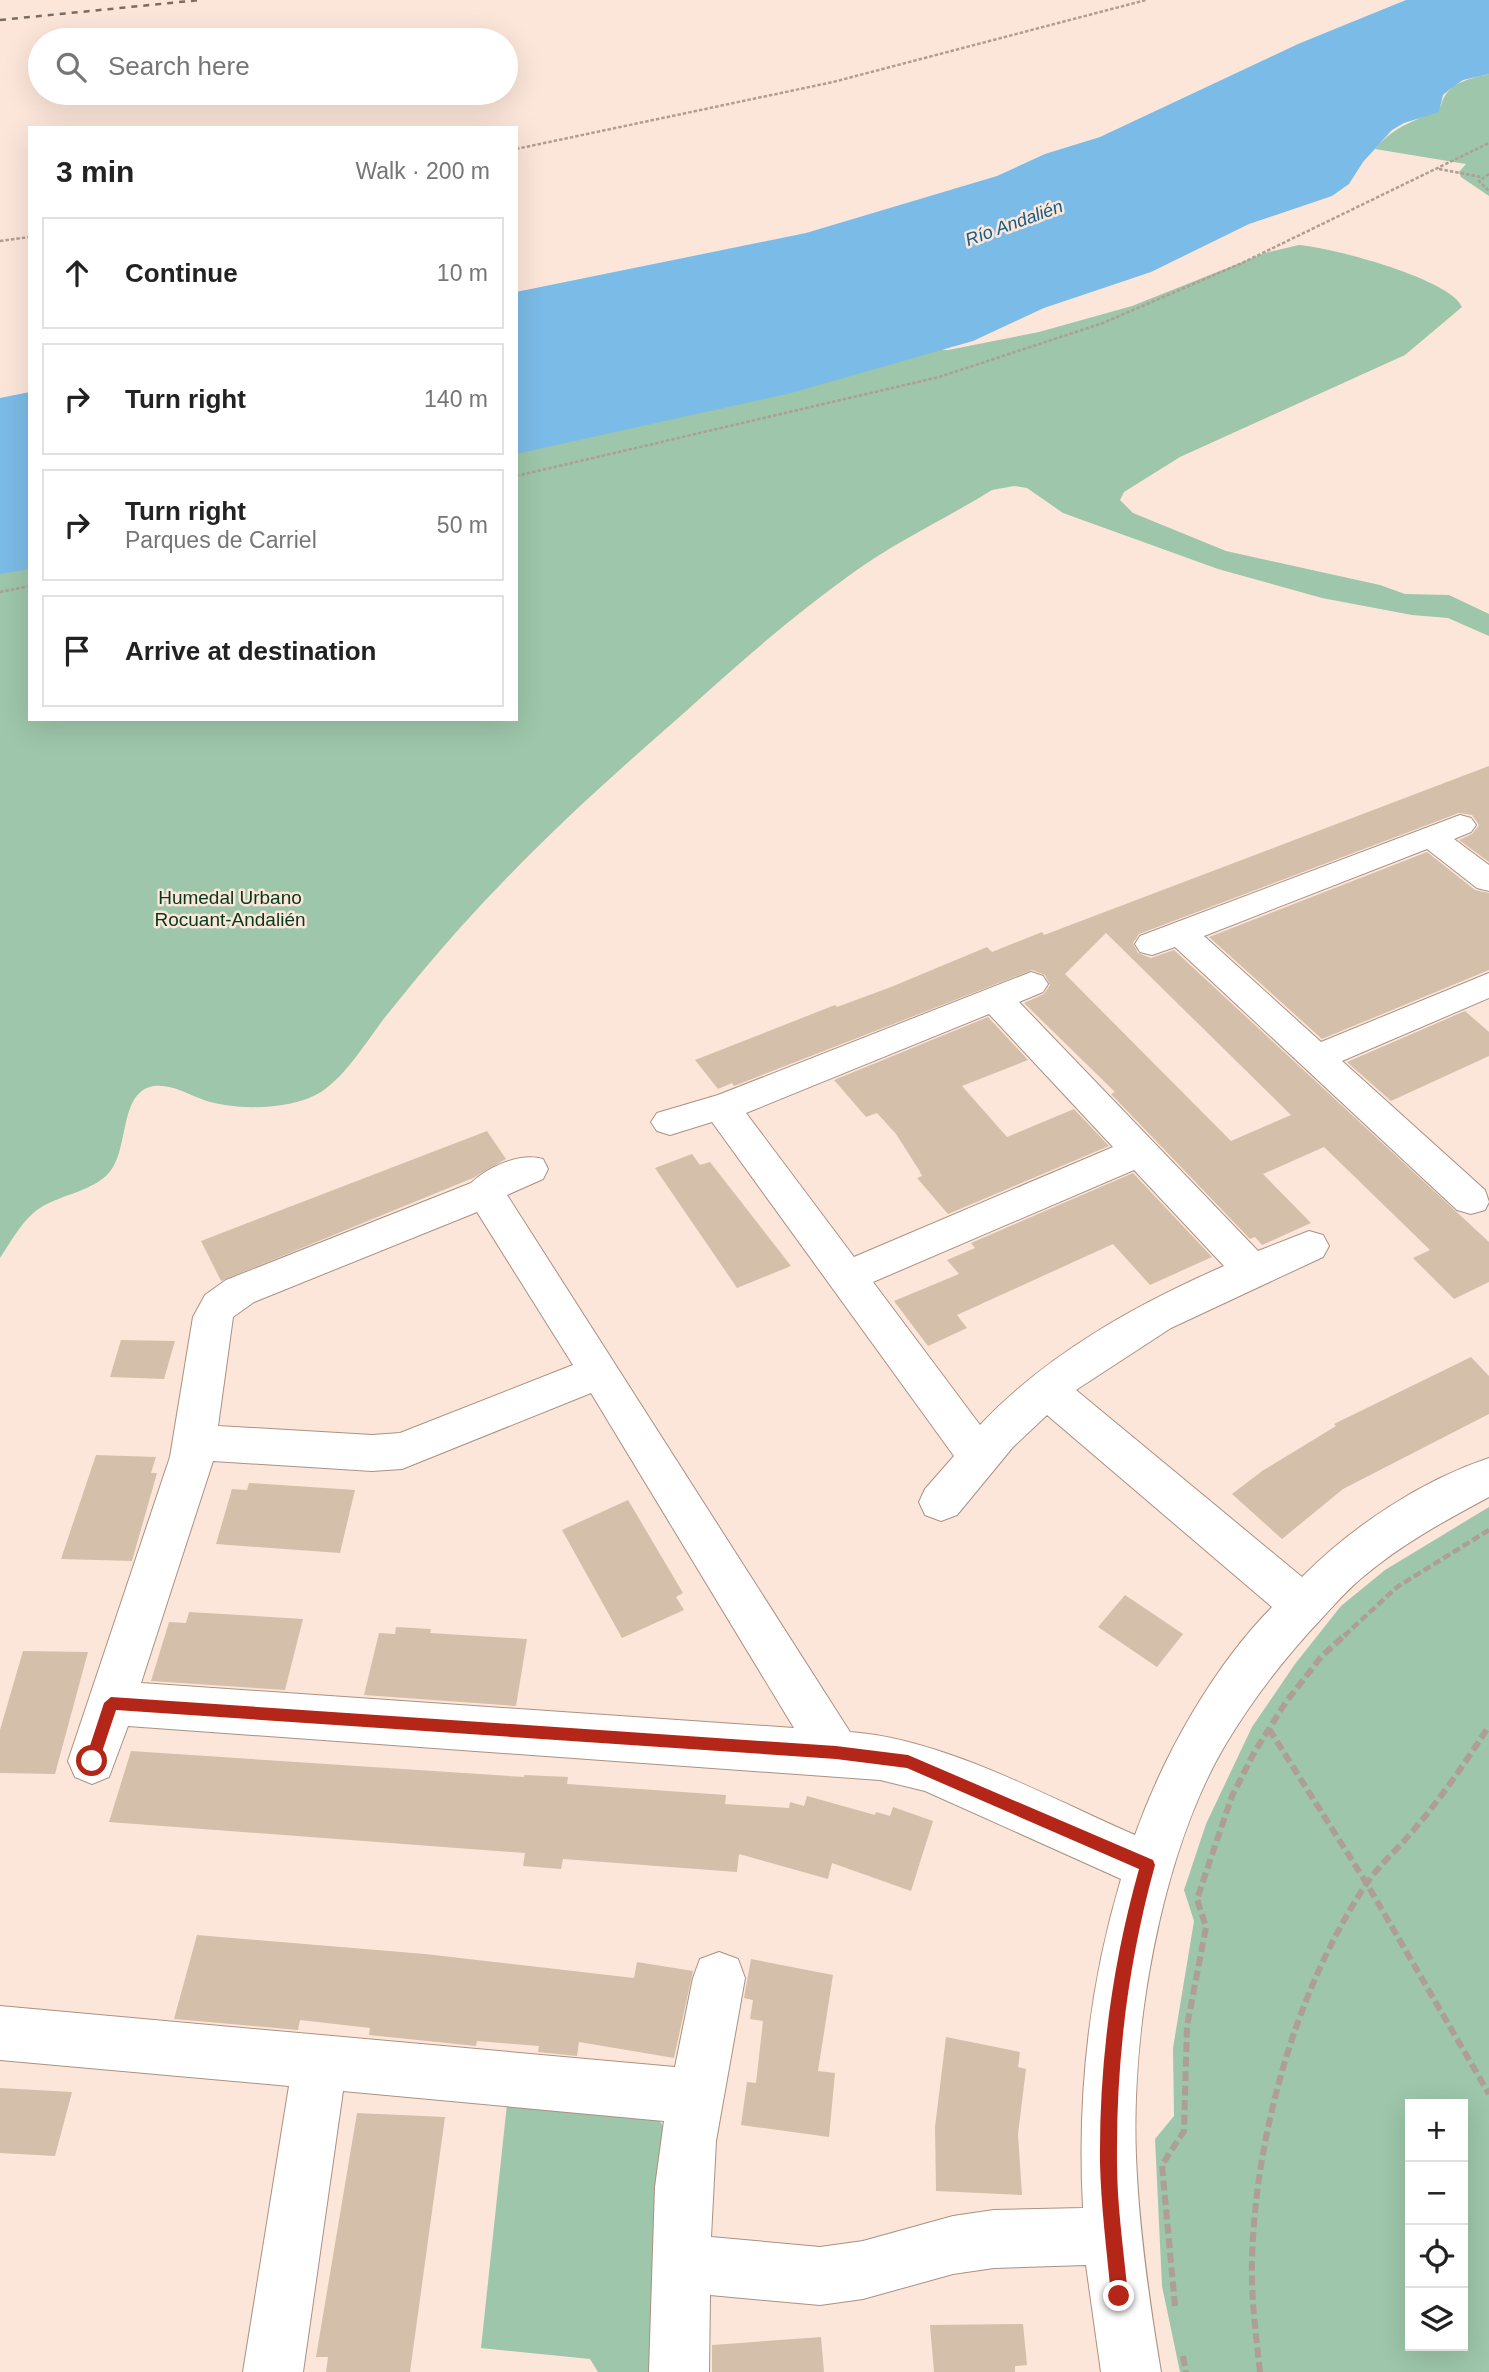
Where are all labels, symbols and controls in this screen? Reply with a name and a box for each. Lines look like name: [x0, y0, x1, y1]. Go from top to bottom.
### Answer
search box: [28, 28, 518, 105]
icon: search: [52, 48, 90, 86]
text: Search here: [108, 51, 250, 81]
text: 3 min: [56, 155, 134, 188]
text: Walk · 200 m: [355, 158, 490, 184]
water label: Río Andalién: [962, 196, 1066, 250]
icon: ahead: [58, 254, 96, 292]
text: Continue: [125, 258, 238, 288]
text: 10 m: [437, 260, 488, 286]
icon: right: [58, 380, 96, 418]
text: Turn right: [125, 384, 246, 414]
text: 140 m: [424, 386, 488, 412]
text: Turn right: [125, 496, 246, 526]
icon: right: [58, 506, 96, 544]
text: 50 m: [437, 512, 488, 538]
text: Parques de Carriel: [125, 527, 317, 553]
icon: arrive: [58, 632, 96, 670]
text: Arrive at destination: [125, 636, 376, 666]
park label: Humedal Urbano Rocuant-Andalién: [154, 887, 306, 930]
route start: [76, 1745, 107, 1776]
map controls: [1405, 2099, 1468, 2351]
button: +: [1405, 2099, 1468, 2162]
button: −: [1405, 2162, 1468, 2225]
button: locate: [1405, 2225, 1468, 2288]
route end: [1103, 2280, 1134, 2311]
button: layers: [1405, 2288, 1468, 2351]

